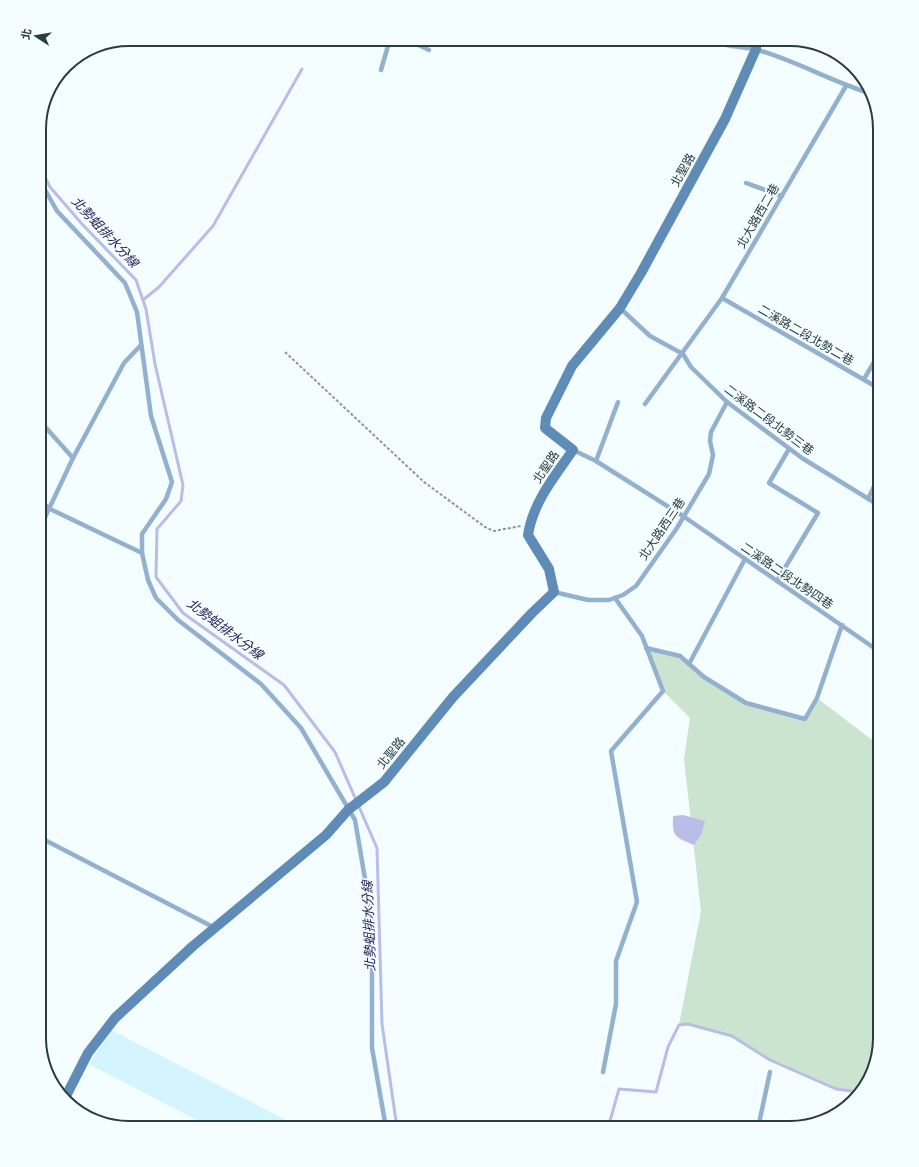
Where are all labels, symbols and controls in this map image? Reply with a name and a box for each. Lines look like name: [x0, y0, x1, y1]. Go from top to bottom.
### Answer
north arrow: [16, 16, 56, 56]
text: 北: [19, 27, 34, 41]
street label: 北聖路: [668, 151, 698, 189]
street label: 北大路西二巷: [734, 181, 782, 251]
water label: 北勢蛆排水分線: [68, 194, 143, 272]
street label: 二溪路二段北勢二巷: [756, 302, 856, 368]
street label: 二溪路二段北勢三巷: [722, 382, 816, 458]
street label: 北聖路: [530, 448, 562, 486]
street label: 北大路西三巷: [636, 495, 688, 563]
street label: 二溪路二段北勢四巷: [738, 540, 836, 612]
water label: 北勢蛆排水分線: [184, 596, 267, 664]
street label: 北聖路: [374, 735, 408, 771]
water label: 北勢蛆排水分線: [360, 878, 378, 972]

